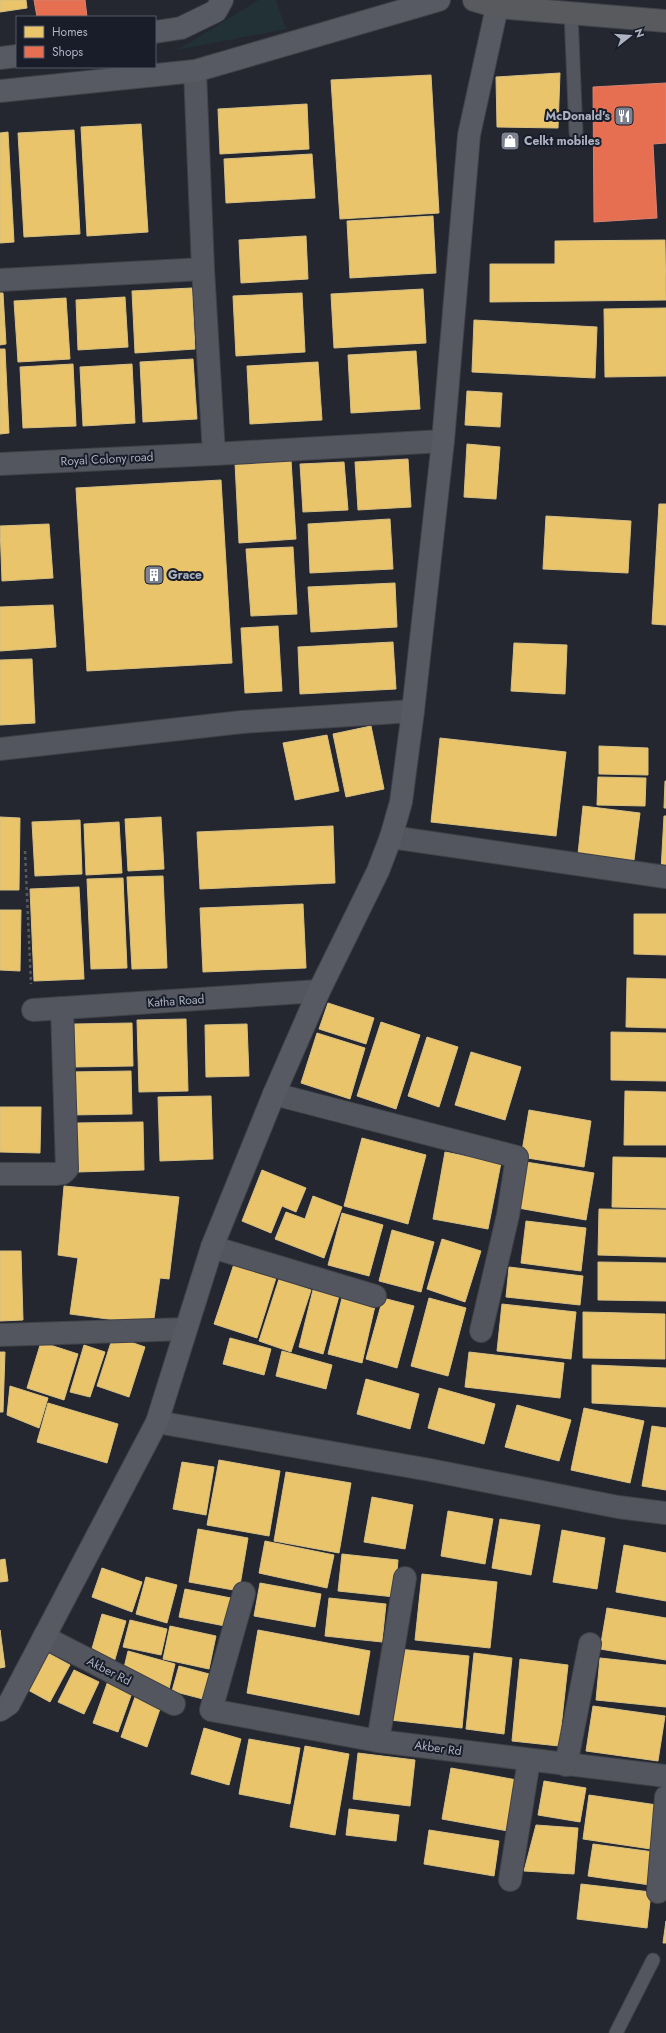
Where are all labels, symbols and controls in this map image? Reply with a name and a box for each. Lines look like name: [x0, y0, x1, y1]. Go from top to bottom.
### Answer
legend: [16, 16, 156, 68]
north arrow: [610, 16, 650, 56]
text: Homes: [52, 23, 88, 41]
text: N: [631, 27, 648, 40]
text: Shops: [52, 43, 83, 61]
restaurant icon: McDonald's: [613, 105, 635, 127]
place label: McDonald's: [546, 107, 611, 125]
shop icon: Celkt mobiles: [499, 130, 521, 152]
place label: Celkt mobiles: [524, 132, 601, 150]
street label: Royal Colony road: [60, 448, 154, 470]
building icon: Grace: [143, 564, 165, 586]
place label: Grace: [168, 566, 202, 584]
street label: Katha Road: [147, 990, 205, 1012]
street label: Akber Rd: [84, 1652, 134, 1690]
street label: Akber Rd: [413, 1736, 463, 1760]

